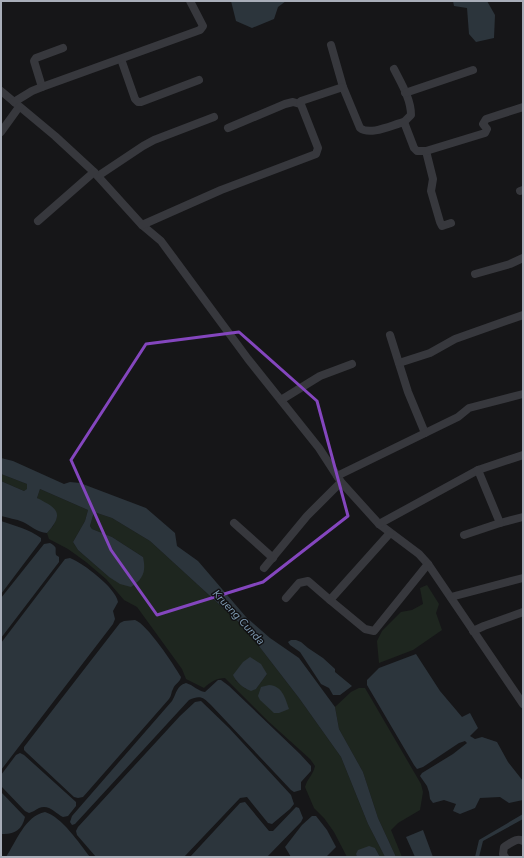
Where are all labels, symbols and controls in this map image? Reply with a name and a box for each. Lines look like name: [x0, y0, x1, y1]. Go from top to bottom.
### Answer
water label: Krueng Cunda: [209, 587, 268, 648]

